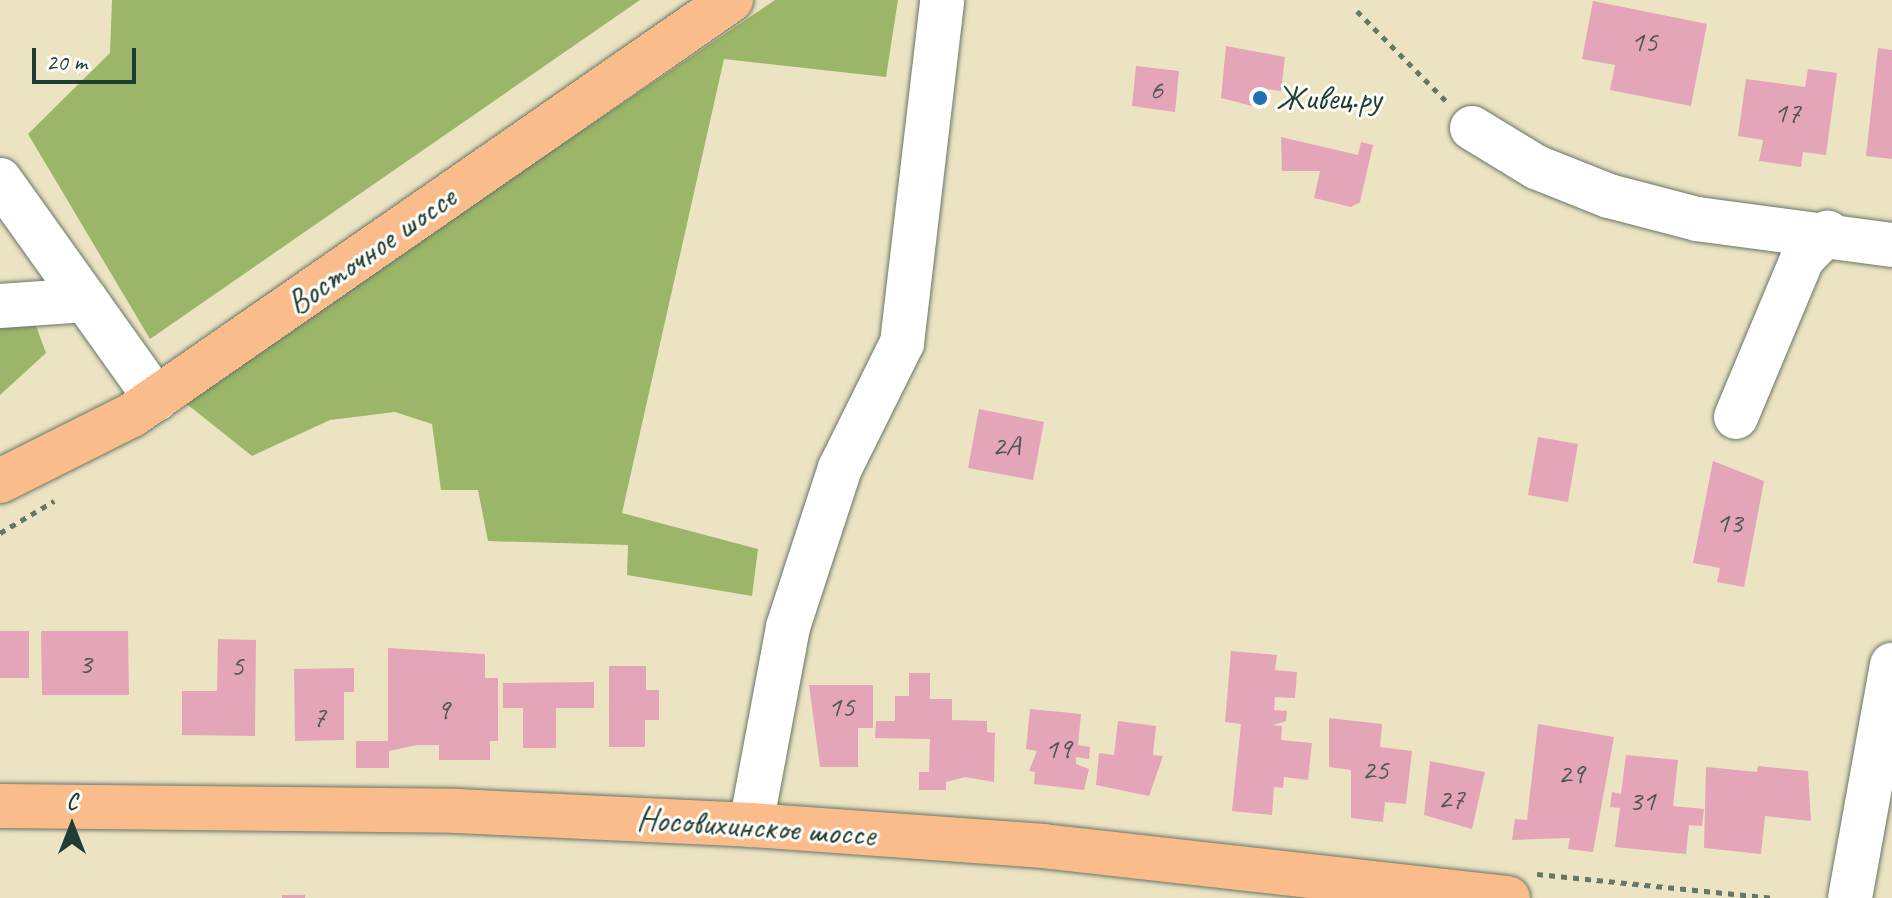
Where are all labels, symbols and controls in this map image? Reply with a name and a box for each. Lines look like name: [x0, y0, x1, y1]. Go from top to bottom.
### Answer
house number: 15: [1631, 23, 1657, 59]
scale bar: [36, 32, 140, 82]
text: 20 m: [46, 47, 87, 77]
house number: 6: [1149, 71, 1163, 107]
place label: Живец.ру: [1276, 78, 1381, 118]
marker: Живец.ру: [1251, 89, 1269, 107]
house number: 17: [1774, 94, 1800, 130]
street label: Восточное шоссе: [278, 176, 464, 324]
house number: 2А: [992, 427, 1020, 463]
house number: 13: [1716, 504, 1742, 540]
house number: 3: [78, 645, 92, 681]
house number: 5: [230, 647, 244, 683]
house number: 15: [828, 688, 854, 724]
house number: 9: [436, 691, 450, 727]
house number: 7: [312, 698, 326, 734]
house number: 19: [1045, 730, 1071, 766]
house number: 25: [1362, 751, 1388, 787]
house number: 29: [1558, 755, 1584, 791]
house number: 27: [1438, 780, 1464, 816]
house number: 31: [1629, 782, 1655, 818]
north arrow: [32, 786, 112, 866]
text: С: [67, 788, 77, 816]
street label: Носовихинское шоссе: [636, 797, 876, 855]

